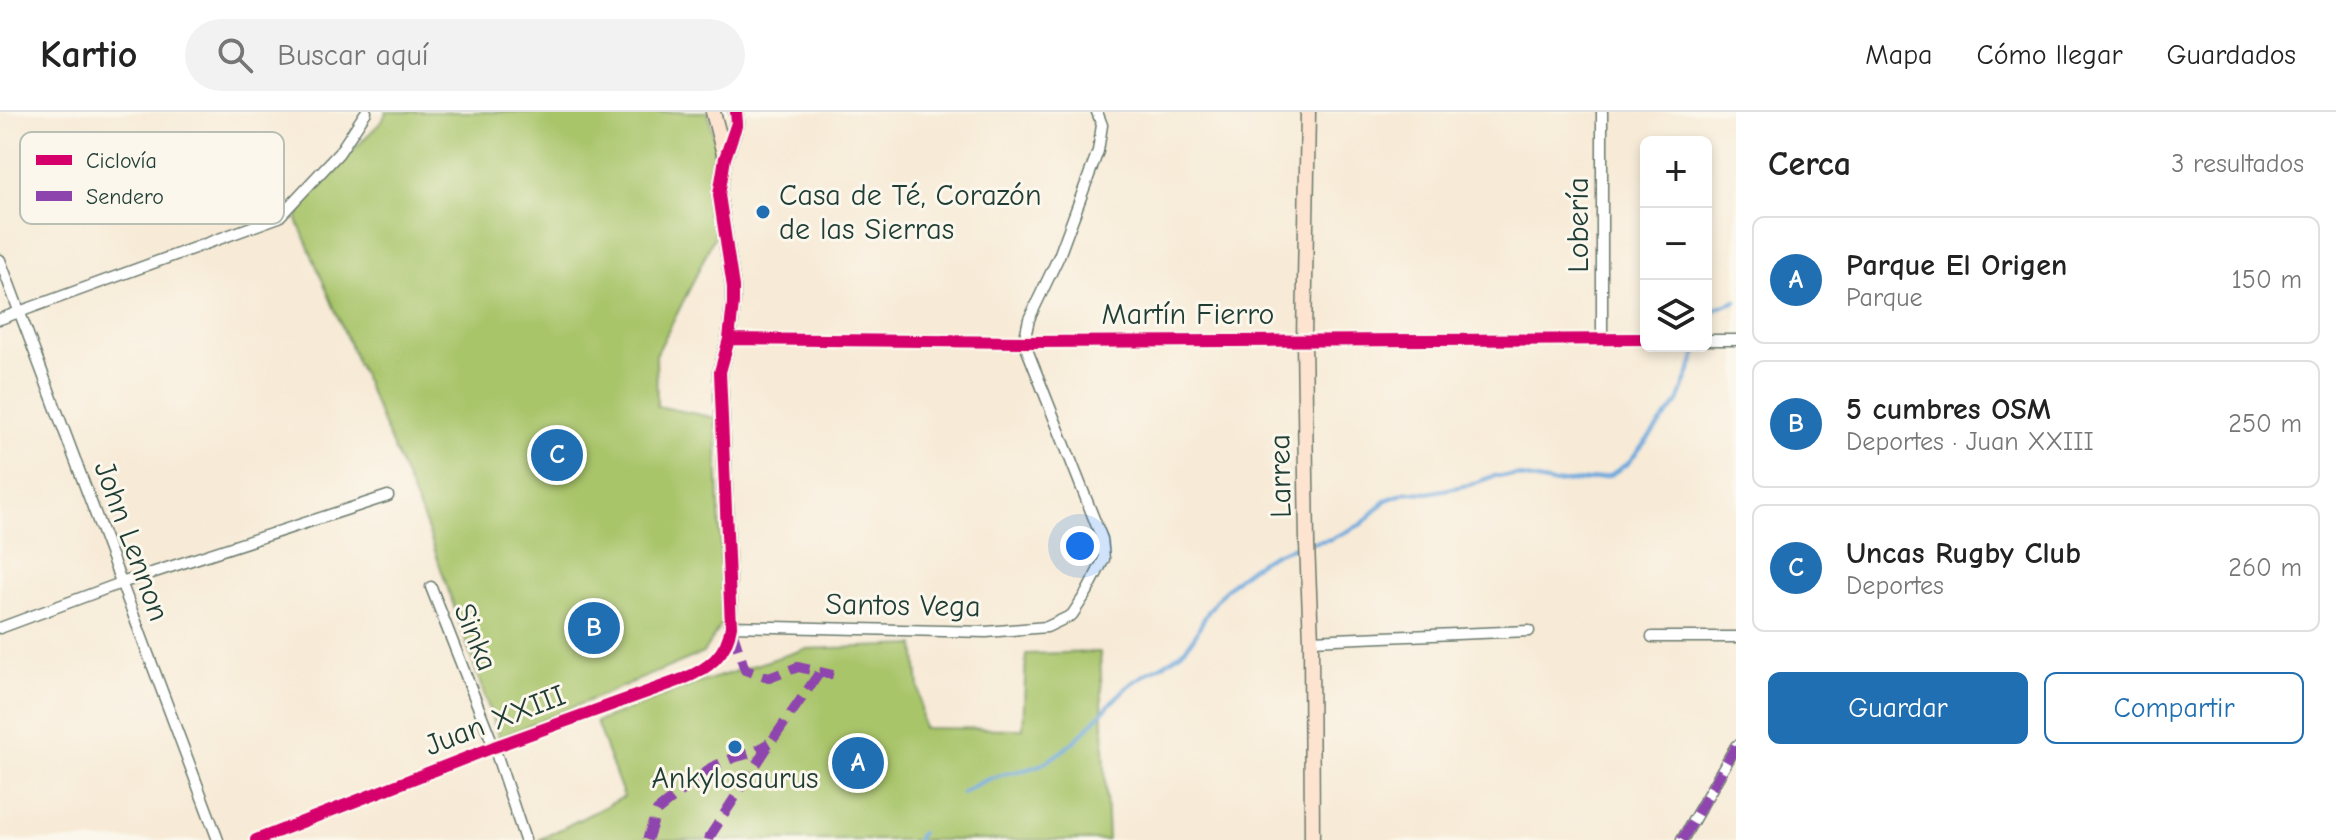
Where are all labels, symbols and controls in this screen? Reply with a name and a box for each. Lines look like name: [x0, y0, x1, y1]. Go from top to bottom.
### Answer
search box: [185, 19, 745, 91]
text: Kartio: [40, 33, 137, 77]
icon: search: [213, 33, 257, 77]
text: Buscar aquí: [277, 38, 429, 73]
text: Mapa: [1865, 39, 1932, 71]
text: Cómo llegar: [1976, 39, 2123, 71]
text: Guardados: [2167, 39, 2296, 71]
legend: [20, 132, 284, 224]
map controls: [1640, 136, 1712, 352]
button: +: [1640, 136, 1712, 208]
text: Cerca: [1768, 144, 1851, 184]
text: Ciclovía: [86, 148, 157, 174]
text: 3 resultados: [2171, 149, 2304, 179]
street label: Lobería: [1561, 177, 1596, 273]
place label: Casa de Té, Corazón de las Sierras: [779, 178, 1041, 247]
text: Sendero: [86, 184, 164, 210]
marker: Casa de Té, Corazón de las Sierras: [754, 203, 772, 221]
button: −: [1640, 208, 1712, 280]
text: Parque El Origen: [1846, 248, 2067, 283]
text: A: [1789, 265, 1803, 295]
text: 150 m: [2232, 265, 2302, 295]
button: layers: [1640, 280, 1712, 352]
text: Parque: [1846, 283, 1923, 313]
street label: Martín Fierro: [1102, 297, 1274, 332]
text: 5 cumbres OSM: [1846, 392, 2051, 427]
text: B: [1788, 409, 1804, 439]
text: 250 m: [2228, 409, 2302, 439]
pin: C: [531, 425, 583, 485]
text: Deportes · Juan XXIII: [1846, 427, 2094, 457]
street label: Larrea: [1262, 434, 1299, 518]
street label: John Lennon: [86, 457, 177, 626]
your location: [1060, 526, 1100, 566]
text: Uncas Rugby Club: [1846, 536, 2081, 571]
text: C: [1788, 553, 1804, 583]
text: 260 m: [2228, 553, 2302, 583]
text: Deportes: [1846, 571, 1944, 601]
street label: Santos Vega: [825, 587, 981, 624]
street label: Sinka: [446, 598, 505, 676]
pin: B: [568, 598, 620, 658]
button: Guardar: [1768, 672, 2028, 744]
button: Compartir: [2044, 672, 2304, 744]
street label: Juan XXIII: [420, 678, 570, 763]
pin: A: [832, 733, 884, 793]
marker: Ankylosaurus: [726, 738, 744, 756]
place label: Ankylosaurus: [651, 761, 819, 796]

